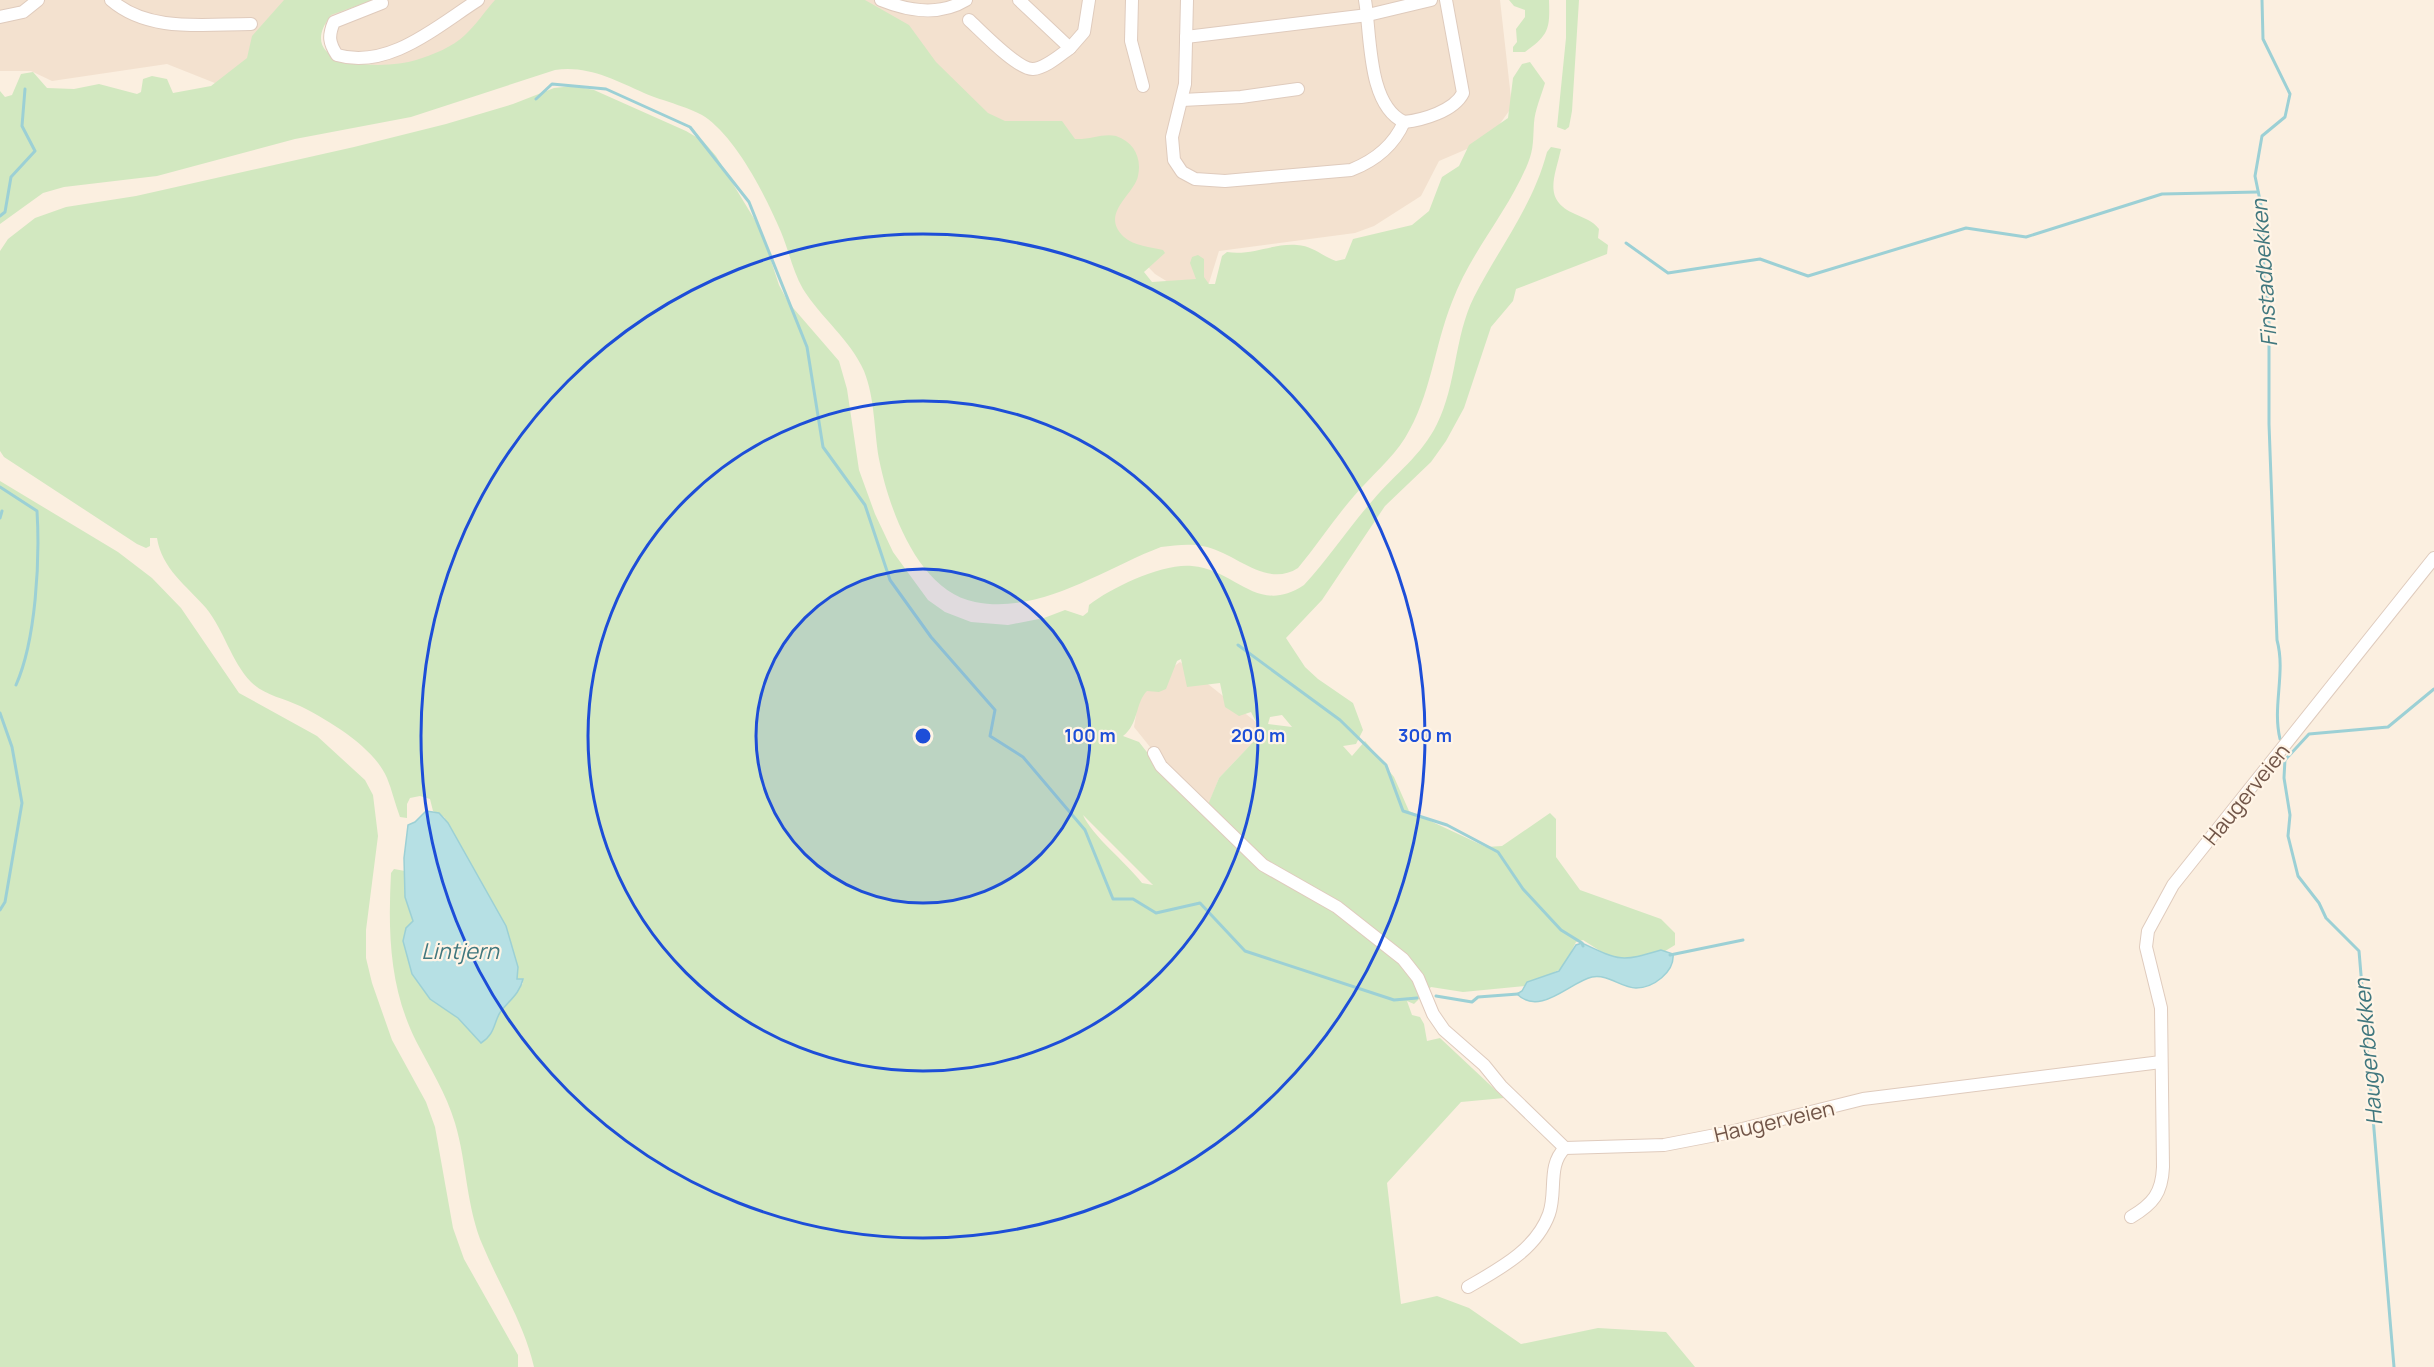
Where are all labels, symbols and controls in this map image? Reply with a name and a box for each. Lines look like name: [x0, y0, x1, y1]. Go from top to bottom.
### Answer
water label: Finstadbekken: [2244, 197, 2284, 348]
text: 100 m: [1064, 723, 1116, 747]
text: 200 m: [1231, 723, 1285, 747]
text: 300 m: [1398, 723, 1452, 747]
centre of rings: [913, 726, 933, 746]
street label: Haugerveien: [2197, 738, 2295, 850]
water label: Lintjern: [421, 936, 500, 966]
water label: Haugerbekken: [2347, 976, 2389, 1127]
street label: Haugerveien: [1711, 1094, 1837, 1148]

